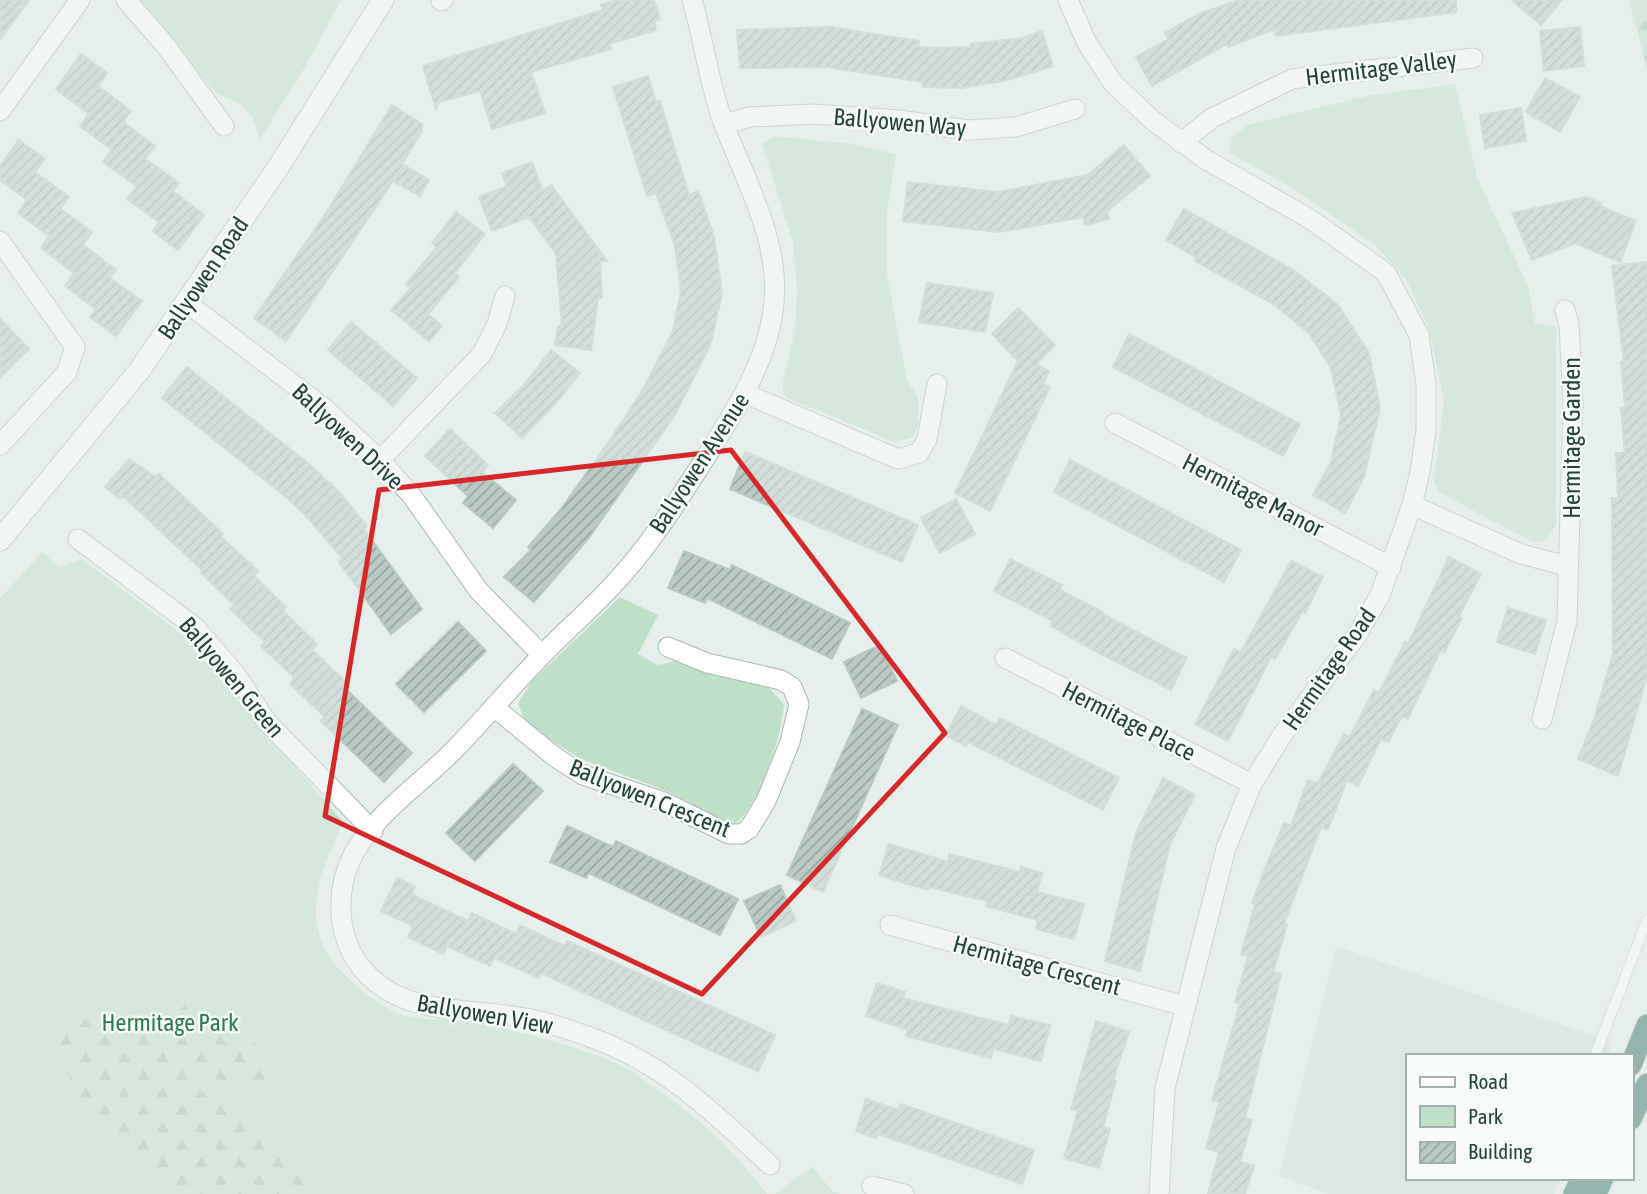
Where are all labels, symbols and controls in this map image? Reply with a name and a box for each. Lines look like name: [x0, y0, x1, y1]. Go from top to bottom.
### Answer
street label: Hermitage Valley: [1304, 45, 1458, 91]
street label: Ballyowen Way: [832, 103, 968, 141]
street label: Ballyowen Road: [152, 212, 254, 344]
street label: Hermitage Garden: [1558, 357, 1585, 519]
street label: Ballyowen Drive: [287, 378, 409, 494]
street label: Ballyowen Avenue: [644, 388, 754, 538]
street label: Hermitage Manor: [1178, 448, 1329, 542]
street label: Hermitage Road: [1277, 603, 1381, 735]
street label: Ballyowen Green: [174, 611, 290, 743]
street label: Hermitage Place: [1058, 676, 1200, 766]
street label: Ballyowen Crescent: [566, 753, 734, 843]
street label: Hermitage Crescent: [950, 930, 1124, 1000]
street label: Ballyowen View: [415, 989, 555, 1039]
park label: Hermitage Park: [102, 1009, 239, 1036]
legend: [1406, 1054, 1633, 1180]
text: Road: [1468, 1069, 1508, 1093]
text: Park: [1468, 1104, 1503, 1128]
text: Building: [1468, 1139, 1532, 1163]

